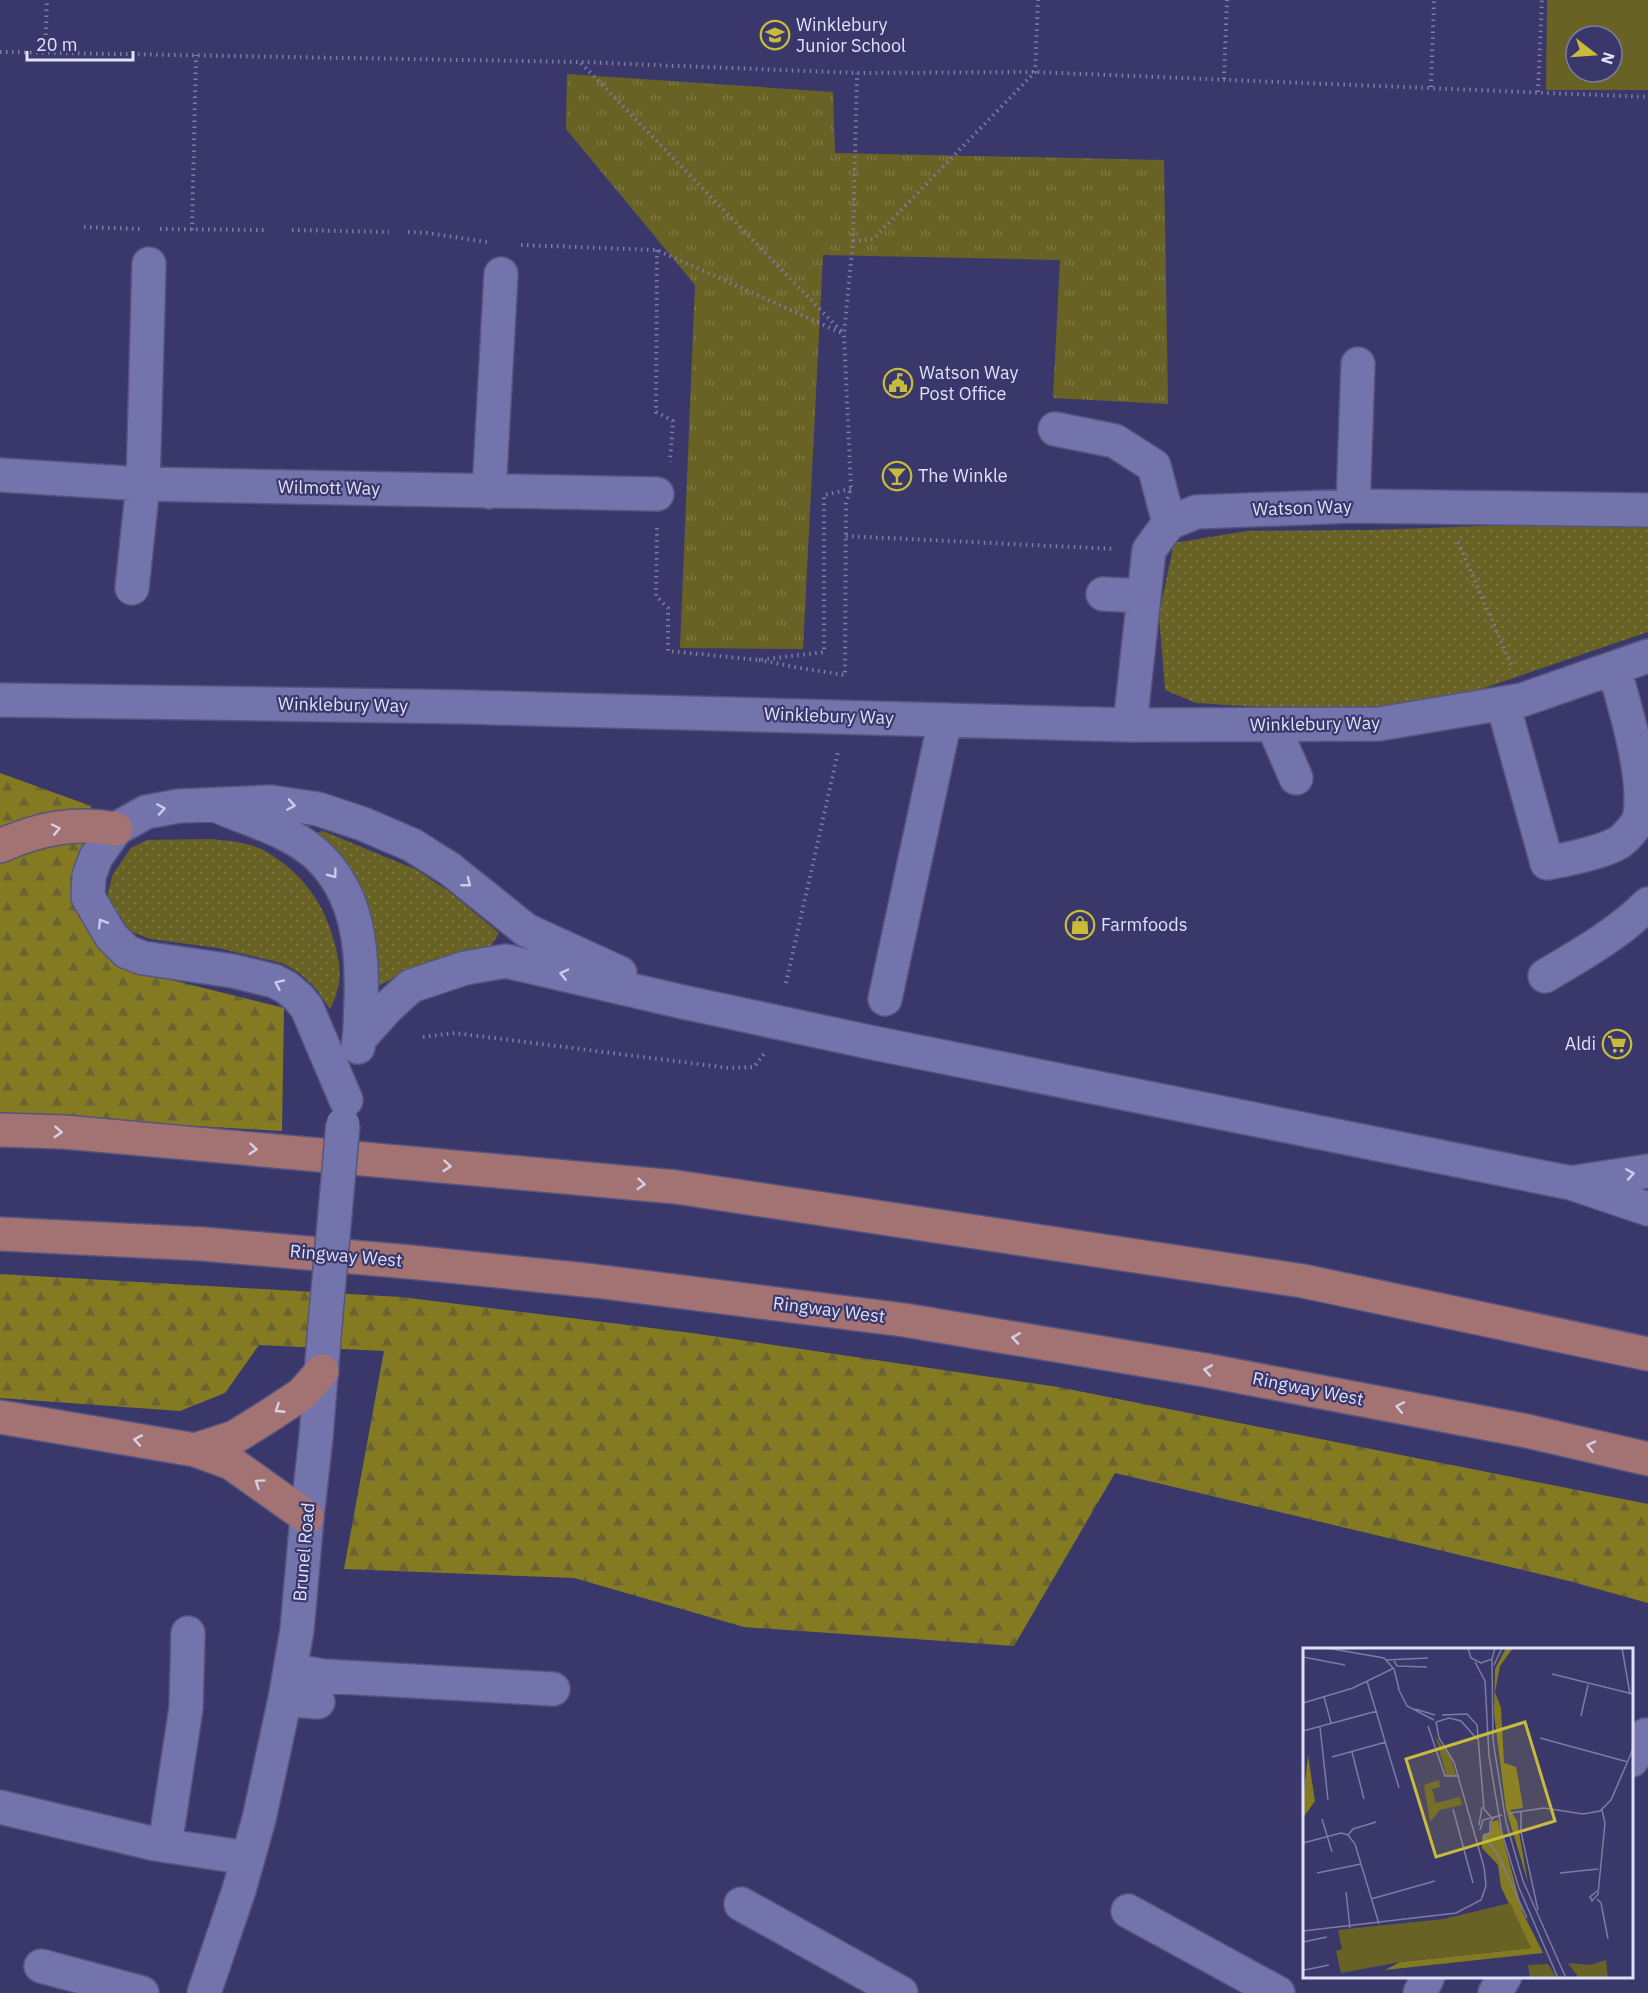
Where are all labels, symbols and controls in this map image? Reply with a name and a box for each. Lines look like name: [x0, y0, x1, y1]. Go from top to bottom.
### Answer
place label: Winklebury Junior School: [796, 13, 906, 57]
school or university icon: Winklebury Junior School: [759, 19, 791, 51]
scale bar: [27, 24, 134, 62]
north arrow: [1564, 24, 1624, 84]
text: 20 m: [36, 33, 78, 56]
text: N: [1597, 50, 1620, 67]
place label: Watson Way Post Office: [919, 361, 1018, 405]
public building icon: Watson Way Post Office: [882, 367, 914, 399]
bar icon: The Winkle: [881, 460, 913, 492]
place label: The Winkle: [918, 464, 1008, 487]
street label: Wilmott Way: [278, 475, 380, 500]
street label: Watson Way: [1252, 494, 1352, 521]
street label: Winklebury Way: [278, 692, 408, 717]
street label: Winklebury Way: [764, 702, 894, 729]
street label: Winklebury Way: [1250, 711, 1380, 736]
one-way arrow: [286, 798, 295, 810]
one-way arrow: [157, 804, 166, 816]
one-way arrow: [50, 823, 60, 836]
one-way arrow: [326, 867, 337, 878]
one-way arrow: [460, 875, 471, 886]
shop icon: Farmfoods: [1064, 909, 1096, 941]
place label: Farmfoods: [1101, 913, 1187, 936]
one-way arrow: [98, 919, 110, 929]
one-way arrow: [560, 969, 570, 982]
one-way arrow: [275, 980, 286, 992]
supermarket icon: Aldi: [1601, 1028, 1633, 1060]
place label: Aldi: [1565, 1032, 1596, 1055]
one-way arrow: [54, 1126, 63, 1138]
one-way arrow: [248, 1142, 257, 1155]
one-way arrow: [442, 1159, 451, 1172]
one-way arrow: [1626, 1168, 1635, 1180]
one-way arrow: [637, 1177, 646, 1190]
street label: Ringway West: [289, 1239, 403, 1272]
street label: Ringway West: [772, 1291, 886, 1328]
one-way arrow: [1011, 1332, 1021, 1345]
one-way arrow: [1204, 1365, 1213, 1377]
street label: Ringway West: [1251, 1366, 1366, 1411]
one-way arrow: [1395, 1401, 1405, 1414]
one-way arrow: [274, 1402, 285, 1413]
one-way arrow: [133, 1435, 142, 1447]
one-way arrow: [1586, 1440, 1596, 1453]
one-way arrow: [255, 1479, 266, 1490]
street label: Brunel Road: [288, 1502, 319, 1602]
inset map: [1303, 1648, 1633, 1978]

